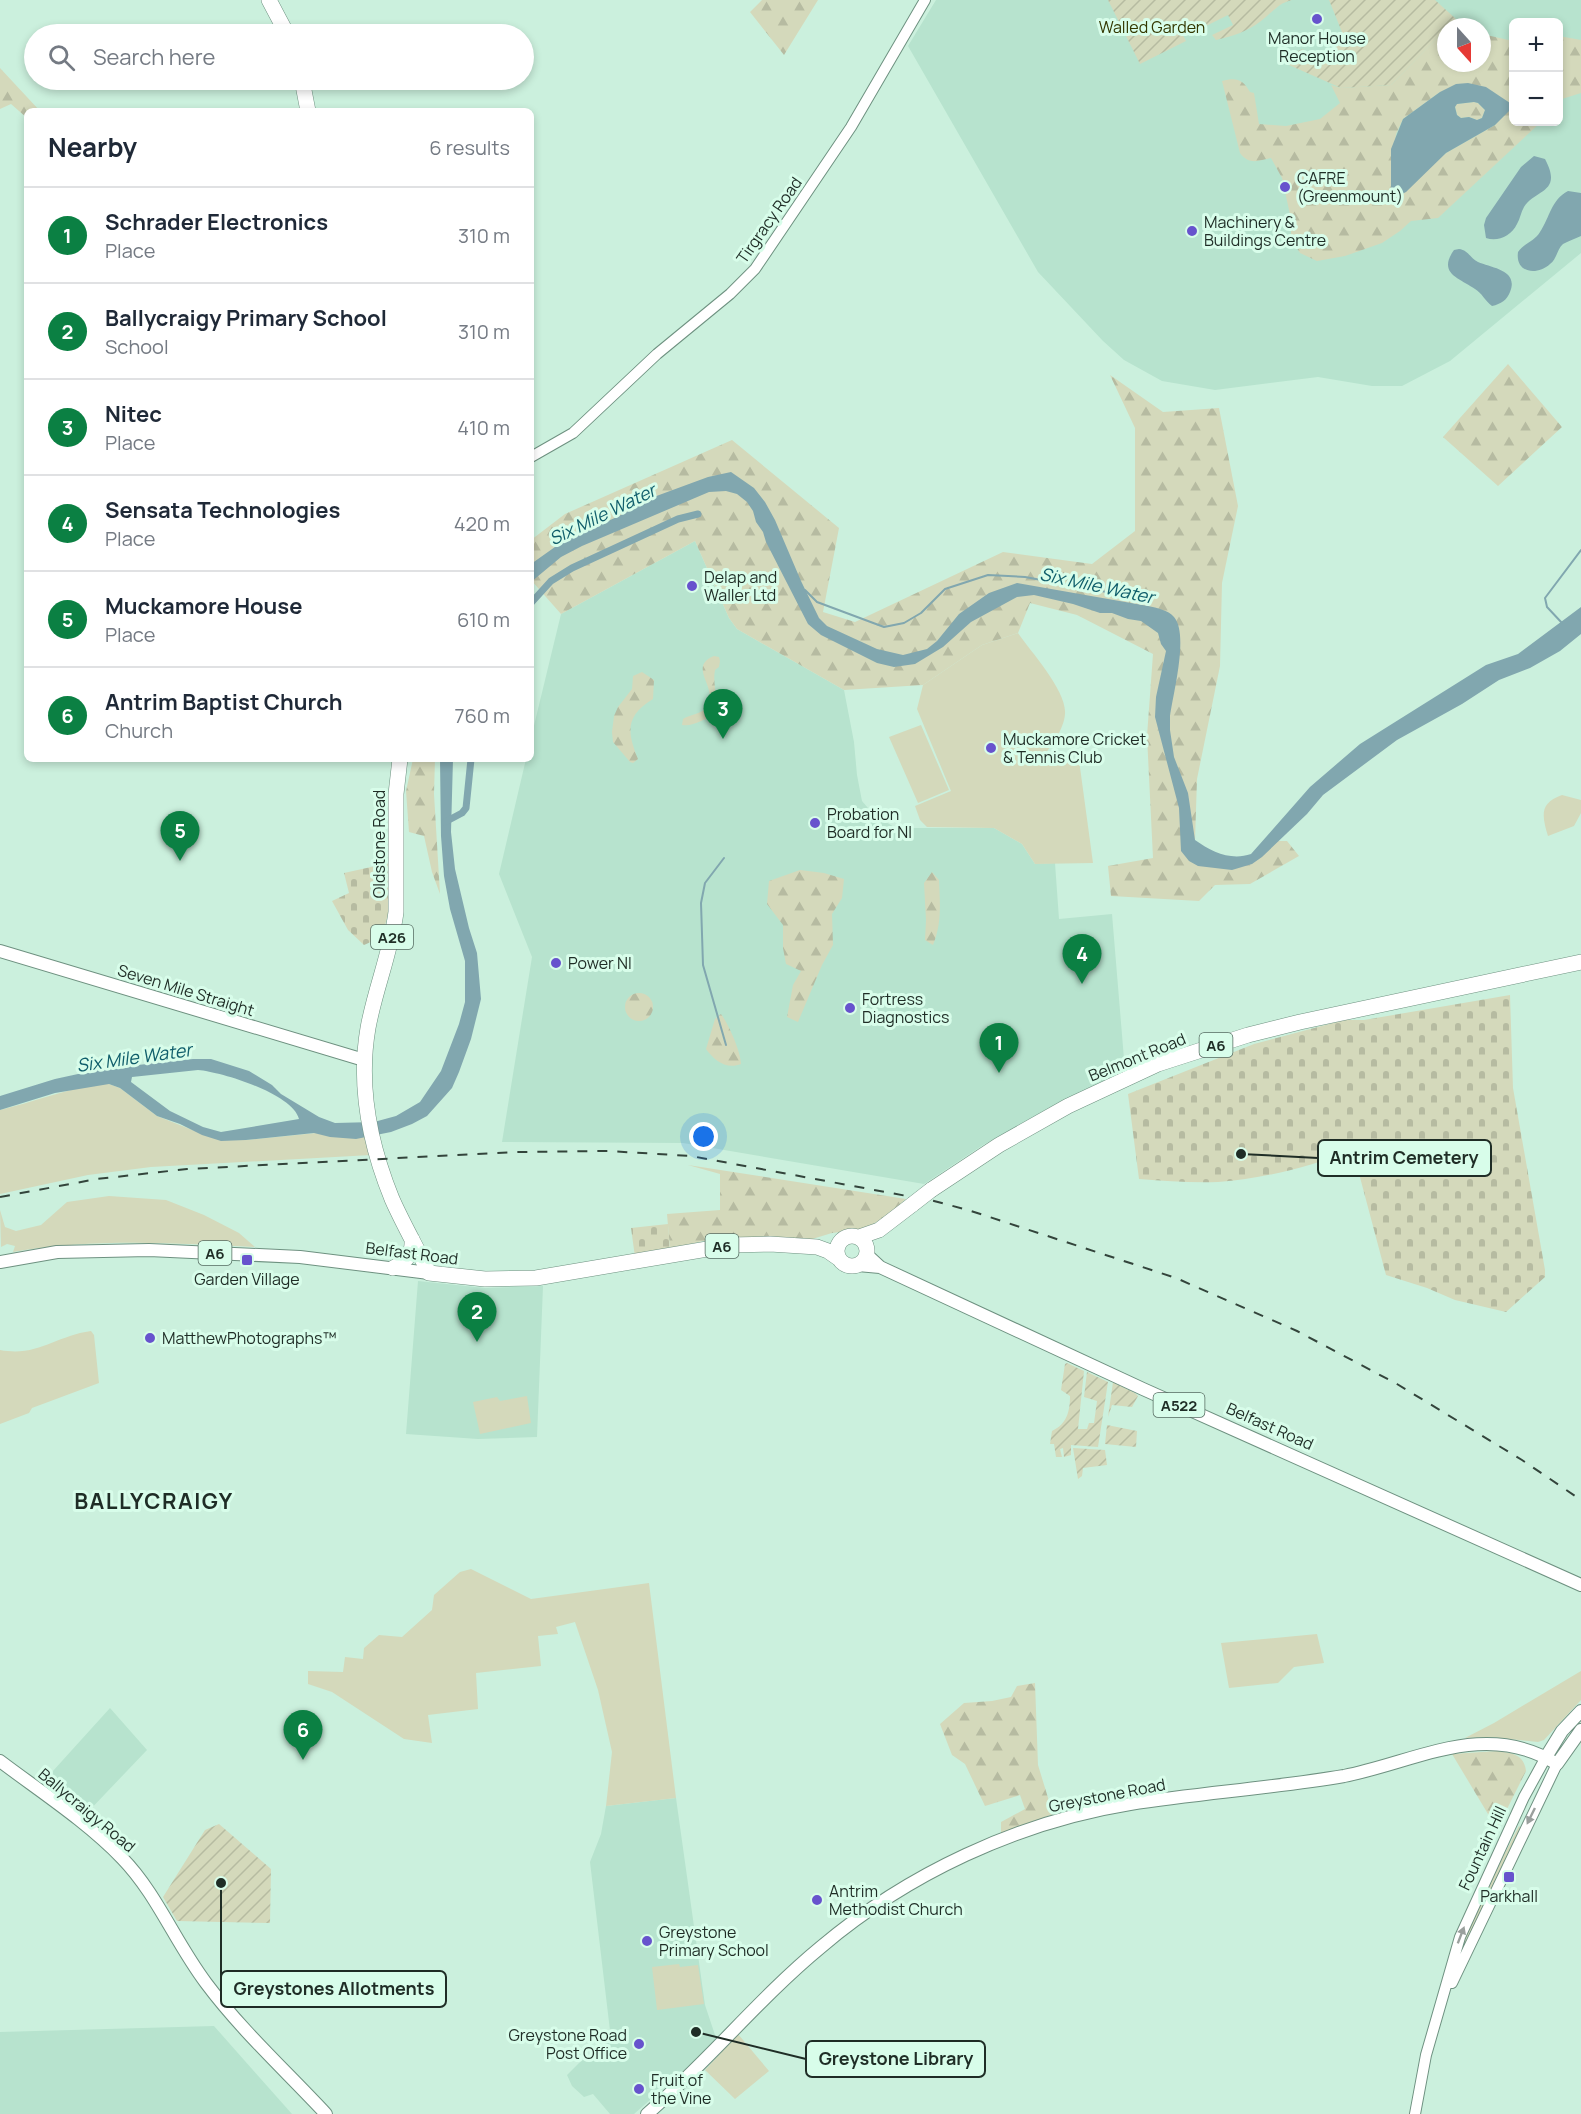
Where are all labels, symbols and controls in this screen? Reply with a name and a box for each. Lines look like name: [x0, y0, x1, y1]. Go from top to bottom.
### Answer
marker: Manor House Reception: [1310, 12, 1324, 26]
park label: Walled Garden: [1099, 16, 1205, 38]
north arrow: [1437, 18, 1491, 72]
map controls: [1509, 18, 1563, 126]
button: +: [1509, 18, 1563, 72]
search box: [24, 24, 534, 90]
place label: Manor House Reception: [1268, 27, 1366, 67]
icon: search: [45, 41, 78, 74]
text: Search here: [93, 42, 215, 72]
button: −: [1509, 72, 1563, 126]
text: Nearby: [48, 129, 137, 165]
text: 6 results: [429, 134, 510, 161]
place label: CAFRE (Greenmount): [1297, 167, 1403, 207]
street label: Tirgracy Road: [731, 172, 807, 268]
marker: CAFRE (Greenmount): [1278, 180, 1292, 194]
text: Schrader Electronics: [105, 207, 328, 237]
place label: Machinery & Buildings Centre: [1204, 211, 1326, 251]
text: 1: [63, 222, 72, 249]
text: 310 m: [458, 222, 510, 249]
marker: Machinery & Buildings Centre: [1185, 224, 1199, 238]
text: Place: [105, 237, 155, 264]
text: Ballycraigy Primary School: [105, 303, 387, 333]
text: 2: [62, 318, 73, 345]
text: 310 m: [458, 318, 510, 345]
text: School: [105, 333, 169, 360]
text: Nitec: [105, 399, 162, 429]
text: 3: [62, 414, 73, 441]
text: 410 m: [457, 414, 510, 441]
text: Place: [105, 429, 155, 456]
water label: Six Mile Water: [545, 477, 662, 550]
text: Sensata Technologies: [105, 495, 340, 525]
text: 4: [61, 510, 74, 537]
text: 420 m: [454, 510, 510, 537]
text: Place: [105, 525, 155, 552]
water label: Six Mile Water: [1038, 561, 1159, 609]
place label: Delap and Waller Ltd: [704, 566, 777, 606]
marker: Delap and Waller Ltd: [685, 579, 699, 593]
text: Muckamore House: [105, 591, 303, 621]
text: 5: [62, 606, 73, 633]
text: 610 m: [457, 606, 510, 633]
text: Place: [105, 621, 155, 648]
text: Antrim Baptist Church: [105, 687, 343, 717]
pin: 3: [704, 690, 742, 739]
text: 6: [61, 702, 74, 729]
text: 760 m: [454, 702, 510, 729]
text: Church: [105, 717, 173, 744]
place label: Muckamore Cricket & Tennis Club: [1003, 728, 1146, 768]
marker: Muckamore Cricket & Tennis Club: [984, 741, 998, 755]
street label: Oldstone Road: [368, 790, 390, 898]
place label: Probation Board for NI: [827, 803, 912, 843]
pin: 5: [160, 812, 200, 861]
marker: Probation Board for NI: [808, 816, 822, 830]
road number: A26: [371, 925, 413, 949]
pin: 4: [1062, 934, 1102, 984]
place label: Power NI: [568, 952, 632, 974]
marker: Power NI: [549, 956, 563, 970]
street label: Seven Mile Straight: [115, 959, 257, 1021]
place label: Fortress Diagnostics: [862, 988, 949, 1028]
marker: Fortress Diagnostics: [843, 1001, 857, 1015]
pin: 1: [980, 1024, 1018, 1073]
street label: Belmont Road: [1085, 1028, 1189, 1086]
road number: A6: [1200, 1033, 1232, 1057]
water label: Six Mile Water: [75, 1037, 196, 1077]
your location: [689, 1122, 718, 1151]
callout: Antrim Cemetery: [1318, 1140, 1491, 1176]
text: Antrim Cemetery: [1330, 1145, 1478, 1169]
road number: A6: [706, 1234, 738, 1258]
street label: Belfast Road: [364, 1236, 460, 1270]
road number: A6: [198, 1241, 232, 1265]
marker: Garden Village: [240, 1253, 254, 1267]
place label: Garden Village: [194, 1268, 300, 1290]
pin: 2: [458, 1292, 496, 1342]
place label: MatthewPhotographs™: [162, 1327, 337, 1349]
marker: MatthewPhotographs™: [143, 1331, 157, 1345]
road number: A522: [1154, 1393, 1204, 1417]
street label: Belfast Road: [1223, 1397, 1317, 1455]
district label: BALLYCRAIGY: [74, 1486, 234, 1516]
pin: 6: [284, 1710, 322, 1760]
street label: Ballycraigy Road: [34, 1763, 140, 1857]
street label: Greystone Road: [1047, 1773, 1167, 1817]
street label: Fountain Hill: [1453, 1802, 1511, 1894]
one-way arrow: [1526, 1808, 1535, 1825]
marker: Parkhall: [1502, 1870, 1516, 1884]
place label: Antrim Methodist Church: [829, 1880, 963, 1920]
place label: Parkhall: [1480, 1885, 1538, 1907]
marker: Antrim Methodist Church: [810, 1893, 824, 1907]
place label: Greystone Primary School: [659, 1921, 769, 1961]
one-way arrow: [1456, 1926, 1466, 1944]
marker: Greystone Primary School: [640, 1934, 654, 1948]
callout: Greystones Allotments: [221, 1971, 446, 2007]
text: Greystones Allotments: [234, 1976, 435, 2000]
place label: Greystone Road Post Office: [509, 2024, 627, 2064]
marker: Greystone Road Post Office: [632, 2037, 646, 2051]
callout: Greystone Library: [806, 2041, 985, 2077]
text: Greystone Library: [819, 2046, 973, 2070]
place label: Fruit of the Vine: [651, 2069, 711, 2109]
marker: Fruit of the Vine: [632, 2082, 646, 2096]

